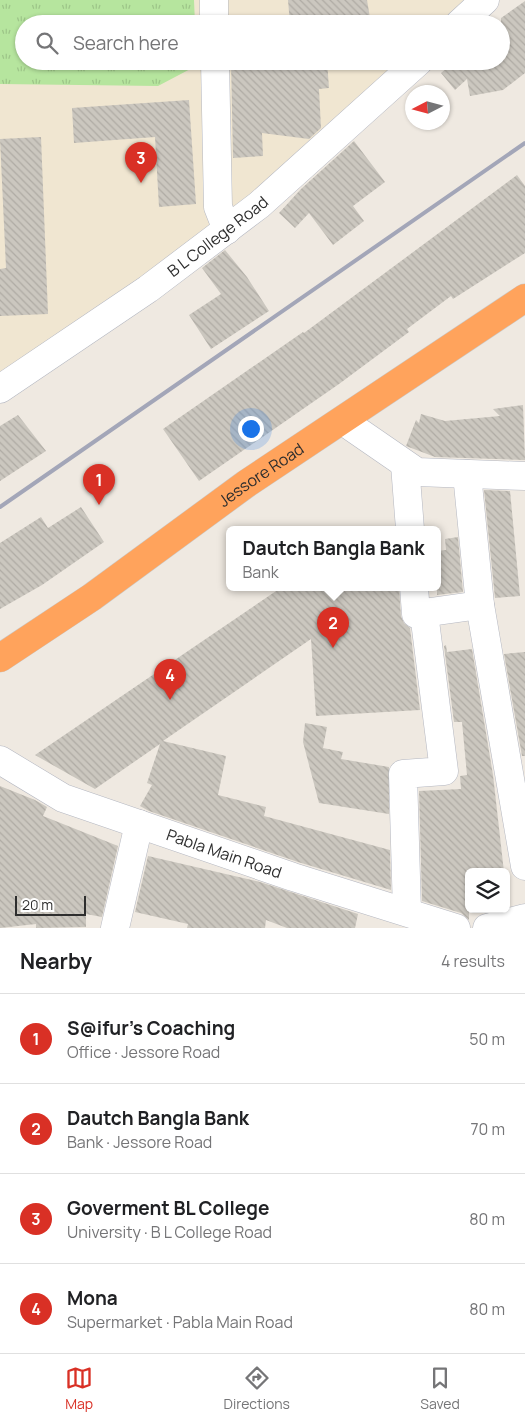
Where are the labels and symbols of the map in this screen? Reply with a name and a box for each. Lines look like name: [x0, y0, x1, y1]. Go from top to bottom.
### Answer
north arrow: [405, 85, 450, 130]
pin: 3: [125, 142, 157, 183]
street label: B L College Road: [163, 191, 273, 282]
your location: [238, 416, 264, 442]
street label: Jessore Road: [214, 438, 308, 512]
pin: 1: [83, 464, 115, 505]
pin: 2: [317, 607, 349, 648]
pin: 4: [154, 659, 186, 700]
street label: Pabla Main Road: [164, 823, 285, 883]
scale bar: [15, 893, 86, 916]

